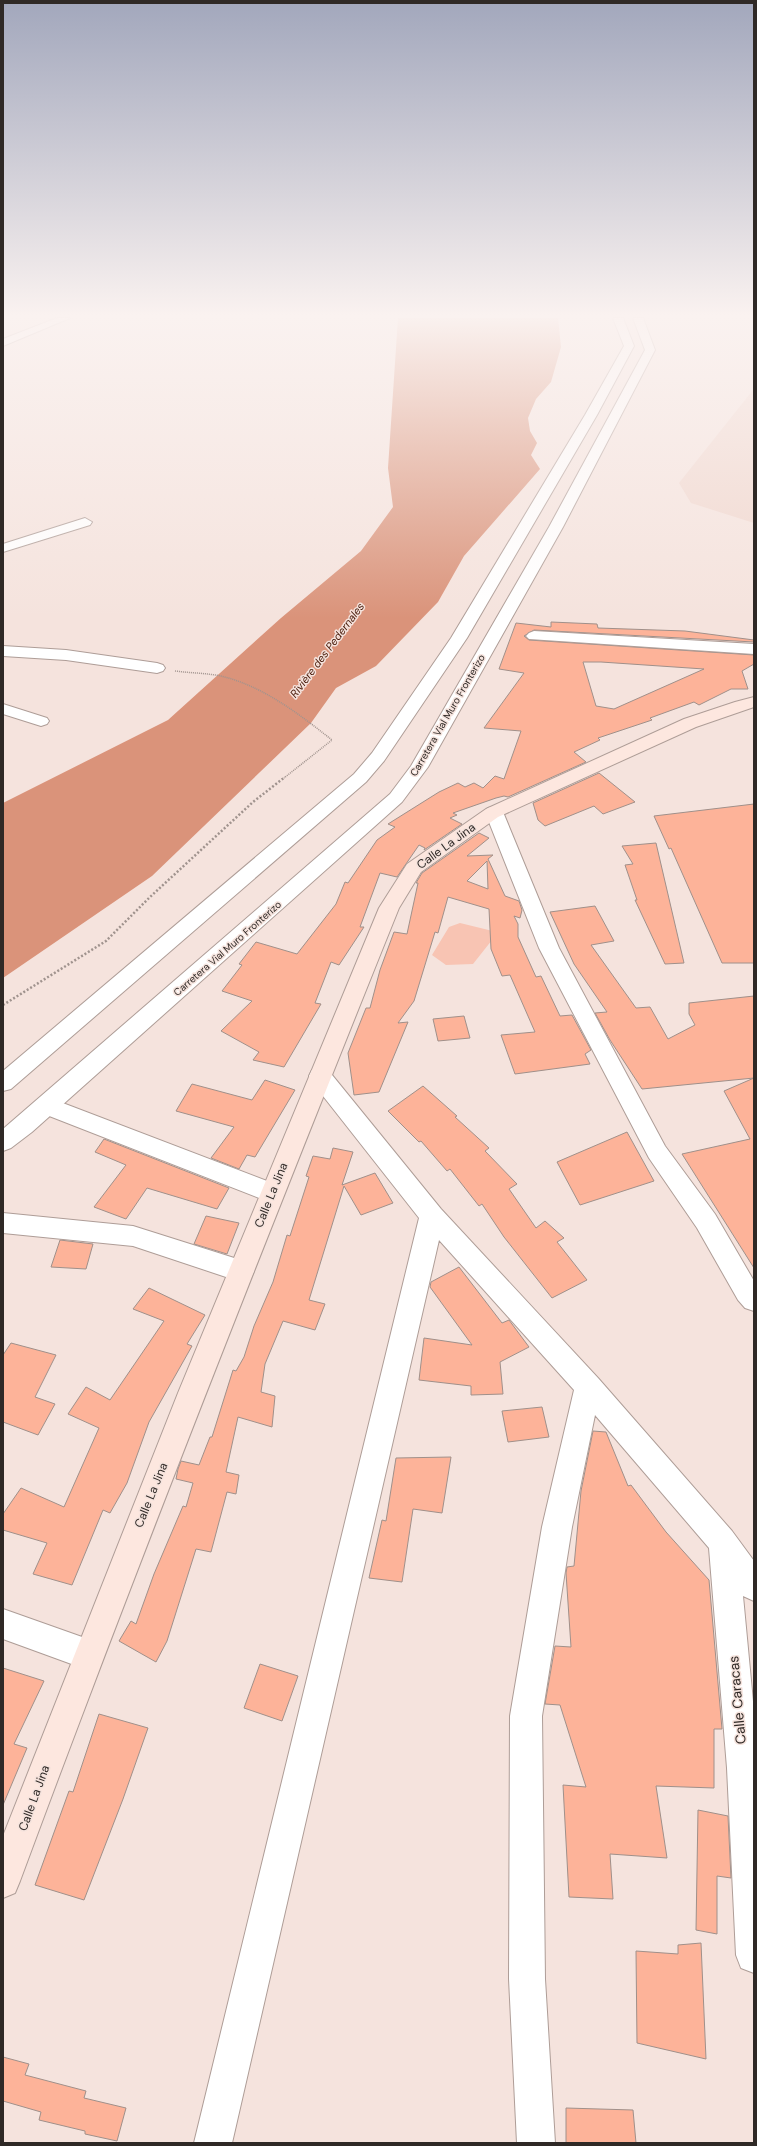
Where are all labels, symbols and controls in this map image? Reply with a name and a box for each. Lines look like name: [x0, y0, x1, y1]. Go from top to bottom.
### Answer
water label: Rivière des Pedernales: [287, 599, 368, 700]
street label: Carretera Vial Muro Fronterizo: [407, 652, 488, 779]
street label: Calle La Jina: [413, 819, 479, 873]
street label: Carretera Vial Muro Fronterizo: [171, 898, 284, 999]
street label: Calle La Jina: [251, 1160, 291, 1230]
street label: Calle La Jina: [131, 1460, 171, 1530]
street label: Calle Caracas: [724, 1655, 750, 1745]
street label: Calle La Jina: [15, 1763, 53, 1833]

